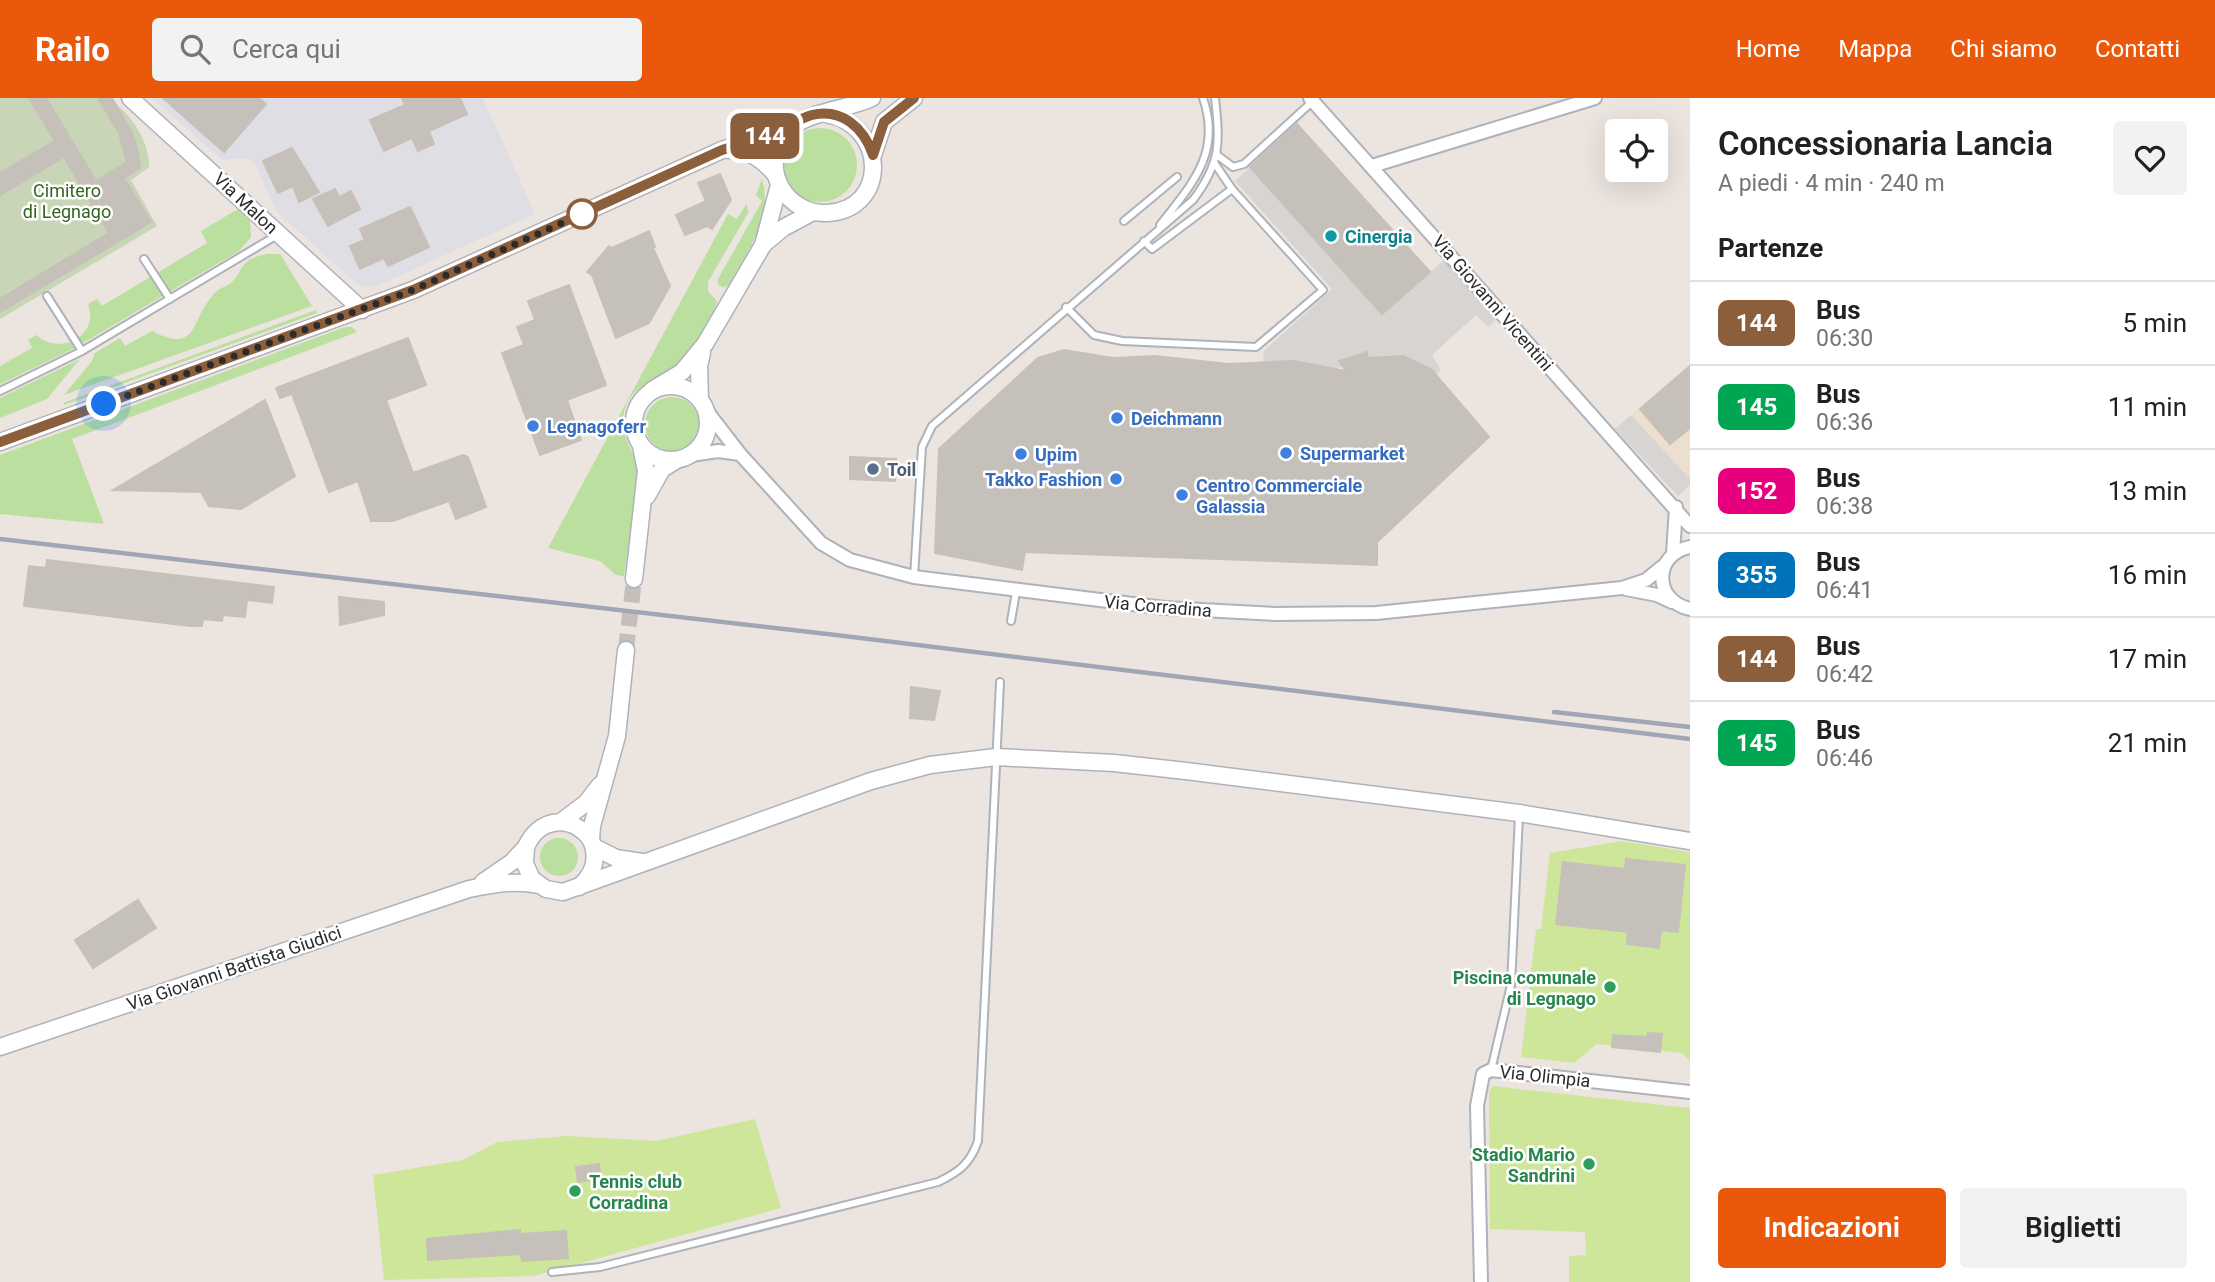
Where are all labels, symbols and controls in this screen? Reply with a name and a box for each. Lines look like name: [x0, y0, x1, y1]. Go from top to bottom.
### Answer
search box: [152, 18, 642, 81]
text: Railo: [35, 30, 110, 69]
icon: search: [176, 30, 214, 68]
text: Cerca qui: [232, 34, 341, 64]
text: Home: [1736, 35, 1800, 63]
text: Mappa: [1838, 35, 1912, 63]
text: Chi siamo: [1950, 35, 2057, 63]
text: Contatti: [2095, 35, 2180, 63]
line badge: 144: [725, 113, 805, 159]
map controls: [1605, 119, 1668, 182]
button: locate: [1605, 119, 1668, 182]
button: heart: [2113, 121, 2187, 195]
text: 144: [744, 122, 786, 150]
text: Concessionaria Lancia: [1718, 124, 2053, 163]
street label: Via Malon: [210, 168, 282, 238]
text: A piedi · 4 min · 240 m: [1718, 170, 1945, 197]
park label: Cimitero di Legnago: [23, 180, 111, 222]
unlabelled marker: [567, 199, 597, 229]
place label: Cinergia: [1345, 226, 1413, 247]
marker: Cinergia: [1323, 228, 1339, 244]
street label: Via Giovanni Vicentini: [1428, 231, 1558, 375]
text: Partenze: [1718, 233, 1823, 263]
text: Bus: [1816, 295, 1861, 325]
text: 5 min: [2122, 308, 2187, 338]
text: 144: [1736, 309, 1777, 337]
text: 06:30: [1816, 325, 1873, 352]
text: Bus: [1816, 379, 1861, 409]
your location: [86, 386, 121, 421]
text: 11 min: [2108, 392, 2187, 422]
text: 145: [1736, 393, 1777, 421]
place label: Deichmann: [1131, 408, 1222, 429]
text: 06:36: [1816, 409, 1873, 436]
marker: Deichmann: [1109, 410, 1125, 426]
place label: Legnagoferr: [547, 416, 646, 437]
marker: Legnagoferr: [525, 418, 541, 434]
place label: Supermarket: [1300, 443, 1405, 464]
place label: Upim: [1035, 444, 1077, 465]
marker: Supermarket: [1278, 445, 1294, 461]
marker: Upim: [1013, 446, 1029, 462]
place label: Toil: [887, 459, 916, 480]
marker: Toil: [865, 461, 881, 477]
text: Bus: [1816, 463, 1861, 493]
place label: Takko Fashion: [985, 469, 1102, 490]
marker: Takko Fashion: [1108, 471, 1124, 487]
place label: Centro Commerciale Galassia: [1196, 475, 1362, 517]
text: 13 min: [2108, 476, 2187, 506]
text: 152: [1736, 477, 1777, 505]
marker: Centro Commerciale Galassia: [1174, 487, 1190, 503]
text: 06:38: [1816, 493, 1873, 520]
text: Bus: [1816, 547, 1861, 577]
text: 16 min: [2108, 560, 2187, 590]
text: 355: [1736, 561, 1777, 589]
text: 06:41: [1816, 577, 1873, 604]
street label: Via Corradina: [1103, 591, 1213, 621]
text: Bus: [1816, 631, 1861, 661]
text: 17 min: [2108, 644, 2187, 674]
text: 144: [1736, 645, 1777, 673]
text: 06:42: [1816, 661, 1873, 688]
text: Bus: [1816, 715, 1861, 745]
text: 21 min: [2108, 728, 2187, 758]
text: 145: [1736, 729, 1777, 757]
text: 06:46: [1816, 745, 1873, 772]
street label: Via Giovanni Battista Giudici: [124, 921, 344, 1015]
place label: Piscina comunale di Legnago: [1453, 967, 1596, 1009]
marker: Piscina comunale di Legnago: [1602, 979, 1618, 995]
street label: Via Olimpia: [1499, 1061, 1591, 1091]
place label: Stadio Mario Sandrini: [1472, 1144, 1575, 1186]
marker: Stadio Mario Sandrini: [1581, 1156, 1597, 1172]
place label: Tennis club Corradina: [589, 1171, 682, 1213]
marker: Tennis club Corradina: [567, 1183, 583, 1199]
button: Indicazioni: [1718, 1188, 1946, 1268]
button: Biglietti: [1960, 1188, 2187, 1268]

